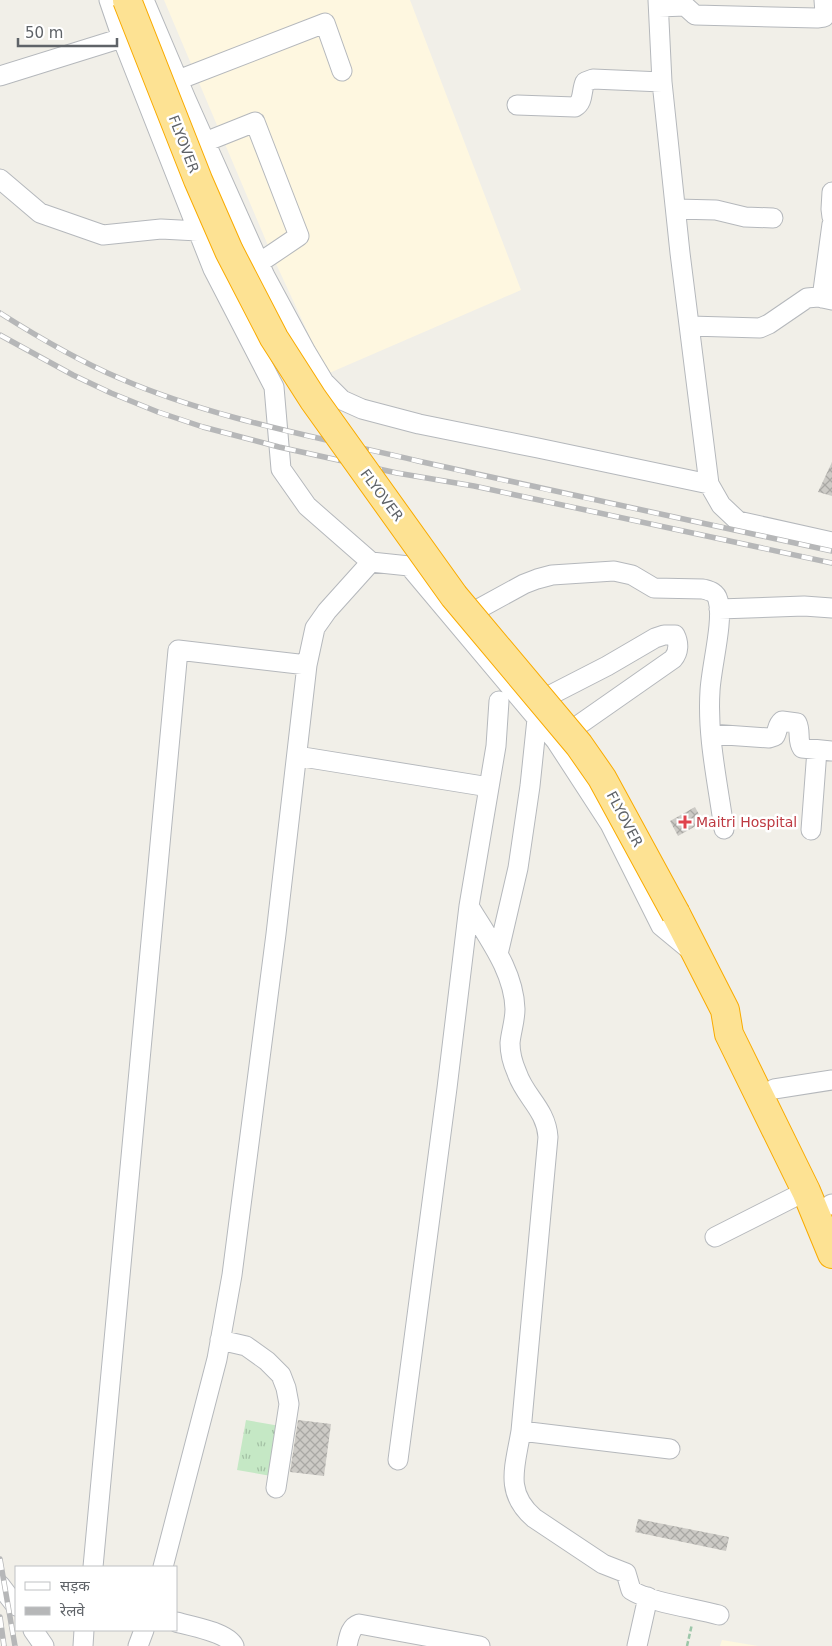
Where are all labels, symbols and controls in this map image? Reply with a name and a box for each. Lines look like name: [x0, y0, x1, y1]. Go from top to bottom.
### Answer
scale bar: [18, 15, 116, 47]
text: 50 m: [25, 24, 63, 42]
street label: FLYOVER: [166, 113, 202, 175]
street label: FLYOVER: [357, 466, 407, 524]
street label: FLYOVER: [604, 788, 646, 850]
place label: Maitri Hospital: [696, 814, 797, 830]
marker: Maitri Hospital: [678, 815, 692, 829]
legend: [15, 1566, 178, 1631]
text: सड़क: [60, 1577, 90, 1595]
text: रेलवे: [59, 1602, 85, 1620]

